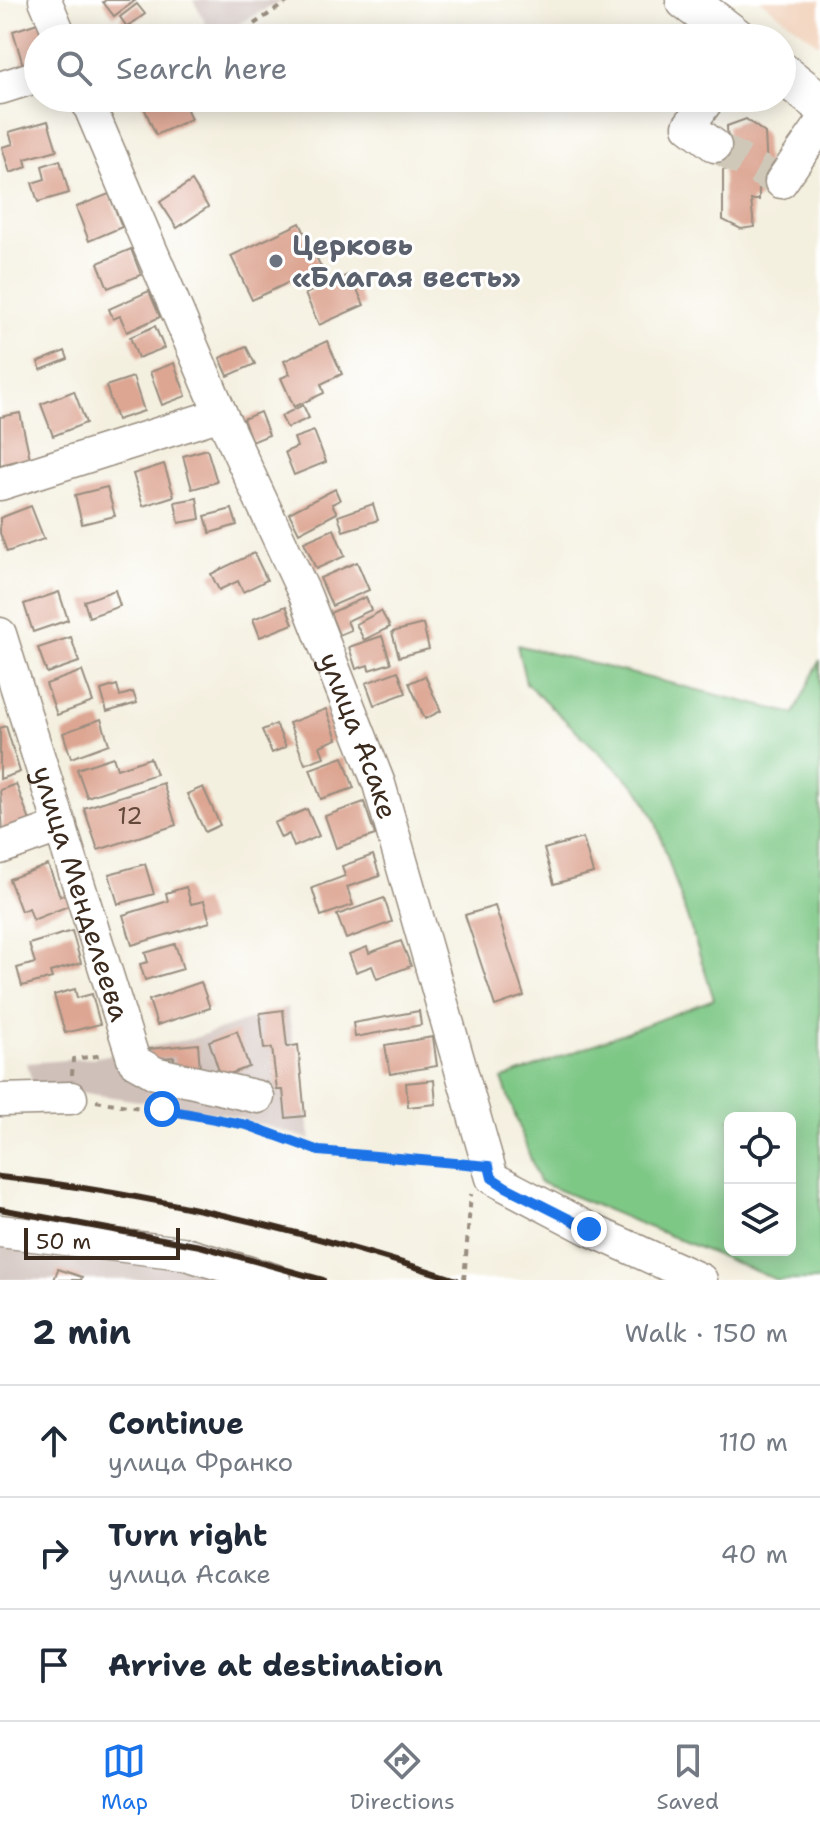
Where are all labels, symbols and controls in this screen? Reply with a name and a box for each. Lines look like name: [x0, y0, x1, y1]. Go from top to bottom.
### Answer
search box: [24, 24, 796, 112]
icon: search: [52, 46, 96, 90]
text: Search here: [116, 48, 287, 89]
place label: Церковь «Благая весть»: [292, 226, 521, 296]
marker: Церковь «Благая весть»: [267, 252, 285, 270]
street label: улица Асаке: [310, 647, 407, 824]
street label: улица Менделеева: [24, 761, 139, 1026]
house number: 12: [117, 800, 143, 832]
route start: [144, 1091, 180, 1127]
map controls: [724, 1112, 796, 1256]
button: locate: [724, 1112, 796, 1184]
button: layers: [724, 1184, 796, 1256]
route end: [571, 1211, 607, 1247]
scale bar: [24, 1224, 180, 1260]
text: 50 m: [36, 1227, 91, 1256]
text: 2 min: [32, 1309, 131, 1355]
text: Walk · 150 m: [625, 1315, 788, 1350]
text: Continue: [108, 1403, 244, 1444]
icon: ahead: [32, 1419, 76, 1463]
text: 110 m: [718, 1424, 788, 1459]
text: улица Франко: [108, 1444, 293, 1479]
text: Turn right: [108, 1515, 267, 1556]
icon: right: [32, 1531, 76, 1575]
text: 40 m: [721, 1536, 788, 1571]
text: улица Асаке: [108, 1556, 271, 1591]
icon: arrive: [32, 1643, 76, 1687]
text: Arrive at destination: [108, 1645, 443, 1686]
tab: Map: [101, 1739, 148, 1816]
tab: Directions: [350, 1739, 455, 1816]
tab: Saved: [657, 1739, 719, 1816]

